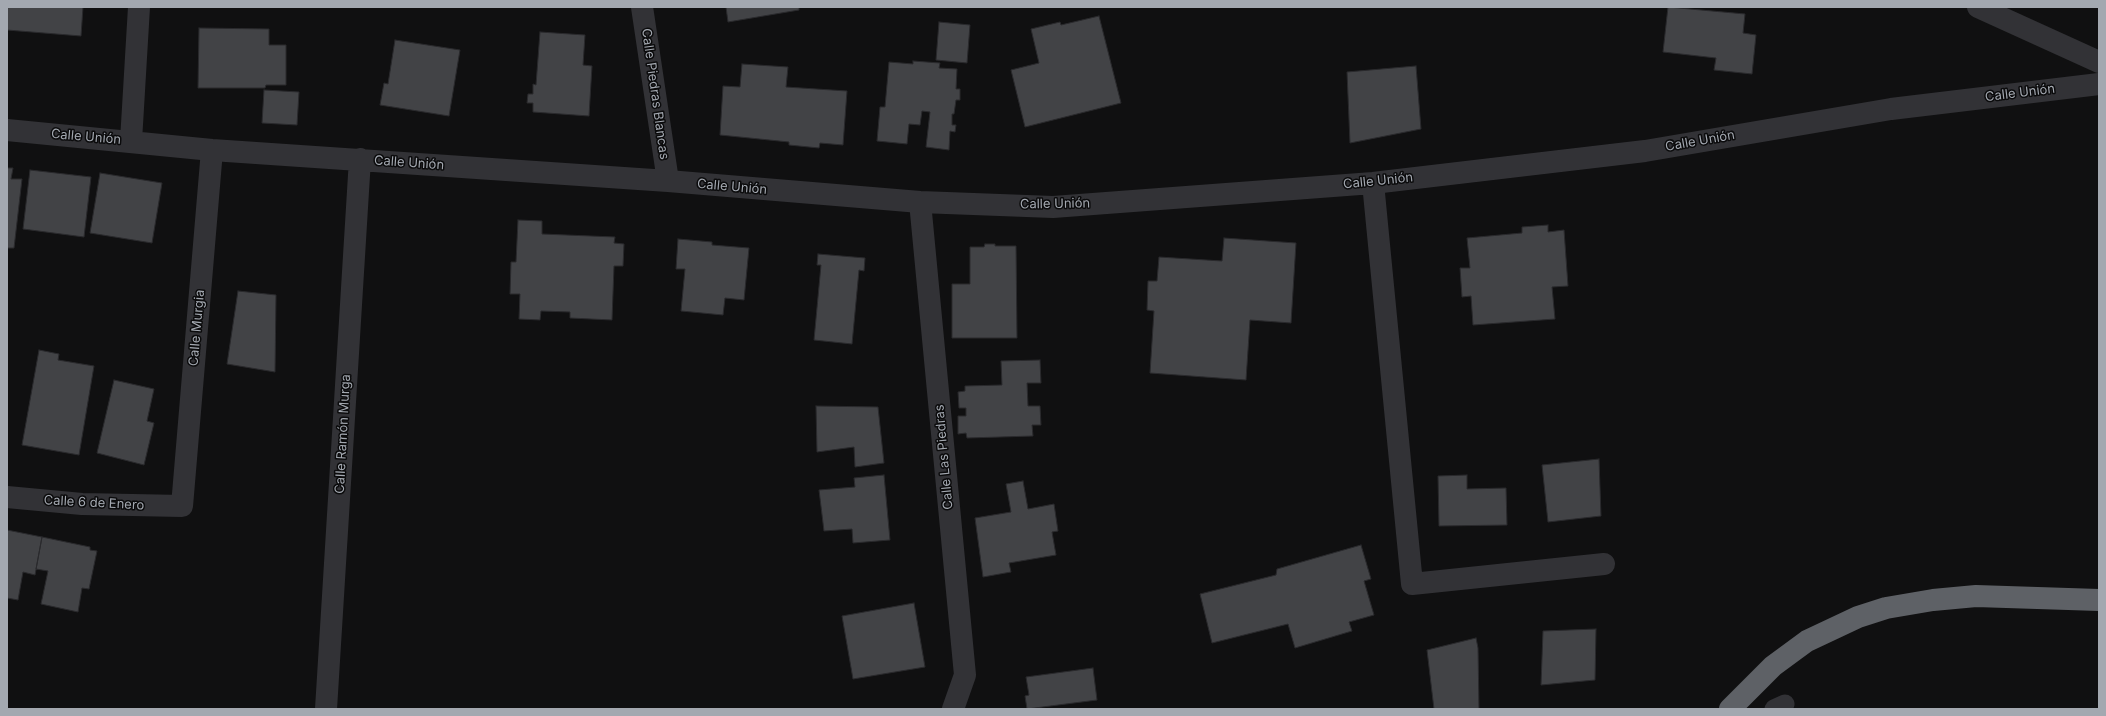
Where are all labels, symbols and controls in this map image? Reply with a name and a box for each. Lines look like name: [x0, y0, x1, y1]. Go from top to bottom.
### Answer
street label: Calle Piedras Blancas: [638, 27, 672, 161]
street label: Calle Unión: [1984, 81, 2056, 105]
street label: Calle Unión: [50, 126, 122, 148]
street label: Calle Unión: [1664, 127, 1736, 155]
street label: Calle Unión: [373, 153, 445, 173]
street label: Calle Unión: [1342, 170, 1414, 192]
street label: Calle Unión: [696, 176, 768, 198]
street label: Calle Unión: [1020, 196, 1090, 212]
street label: Calle Murgia: [186, 289, 208, 367]
street label: Calle Ramón Murga: [332, 374, 354, 494]
street label: Calle Las Piedras: [932, 404, 956, 510]
street label: Calle 6 de Enero: [43, 493, 145, 513]

